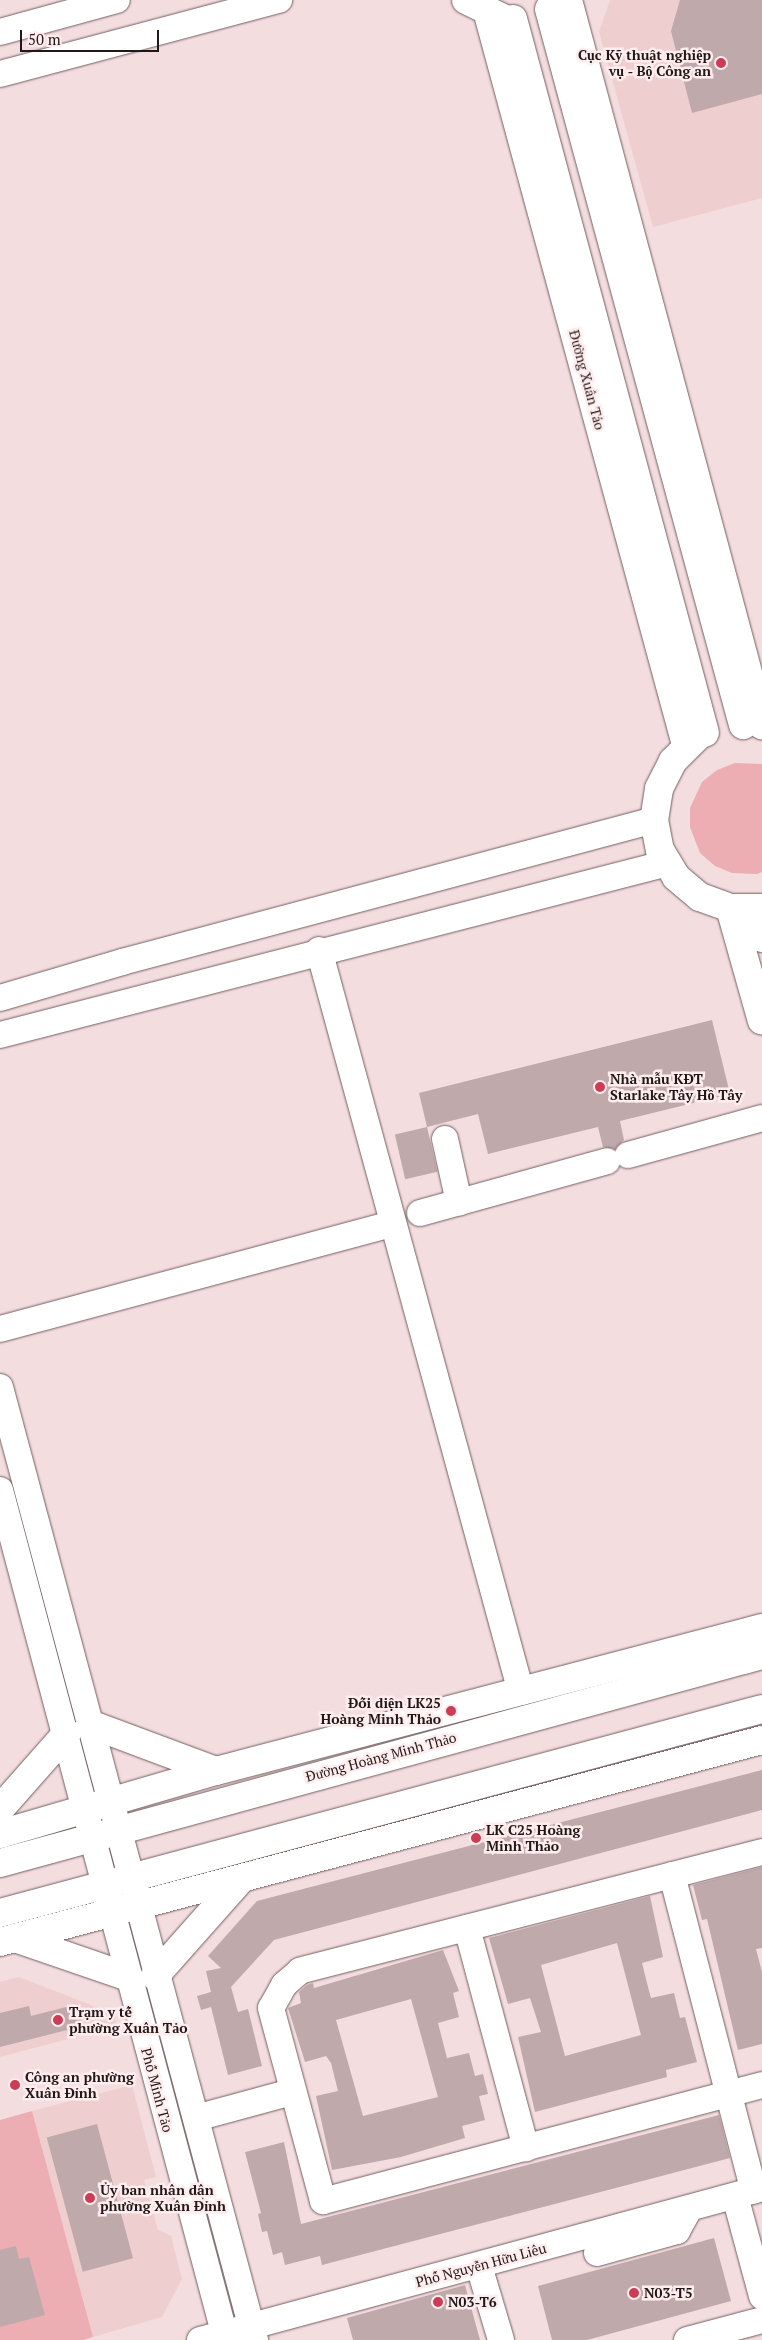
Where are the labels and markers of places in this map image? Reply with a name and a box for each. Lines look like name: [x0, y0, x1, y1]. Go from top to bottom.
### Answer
place label: Cục Kỹ thuật nghiệp vụ - Bộ Công an: [578, 47, 711, 80]
marker: Cục Kỹ thuật nghiệp vụ - Bộ Công an: [715, 57, 727, 69]
place label: Nhà mẫu KĐT Starlake Tây Hồ Tây: [610, 1071, 742, 1104]
marker: Nhà mẫu KĐT Starlake Tây Hồ Tây: [594, 1081, 606, 1093]
place label: Đối diện LK25 Hoàng Minh Thảo: [320, 1695, 441, 1728]
marker: Đối diện LK25 Hoàng Minh Thảo: [445, 1705, 457, 1717]
place label: LK C25 Hoàng Minh Thảo: [486, 1822, 580, 1854]
marker: LK C25 Hoàng Minh Thảo: [470, 1832, 482, 1844]
place label: Trạm y tế phường Xuân Tảo: [69, 2004, 187, 2036]
marker: Trạm y tế phường Xuân Tảo: [51, 2013, 65, 2027]
place label: Công an phường Xuân Đỉnh: [25, 2069, 134, 2102]
marker: Công an phường Xuân Đỉnh: [9, 2079, 21, 2091]
place label: Ủy ban nhân dân phường Xuân Đỉnh: [100, 2182, 226, 2214]
marker: Ủy ban nhân dân phường Xuân Đỉnh: [84, 2192, 96, 2204]
place label: N03-T5: [644, 2285, 693, 2301]
marker: N03-T5: [628, 2287, 640, 2299]
place label: N03-T6: [448, 2294, 497, 2310]
marker: N03-T6: [432, 2296, 444, 2308]

